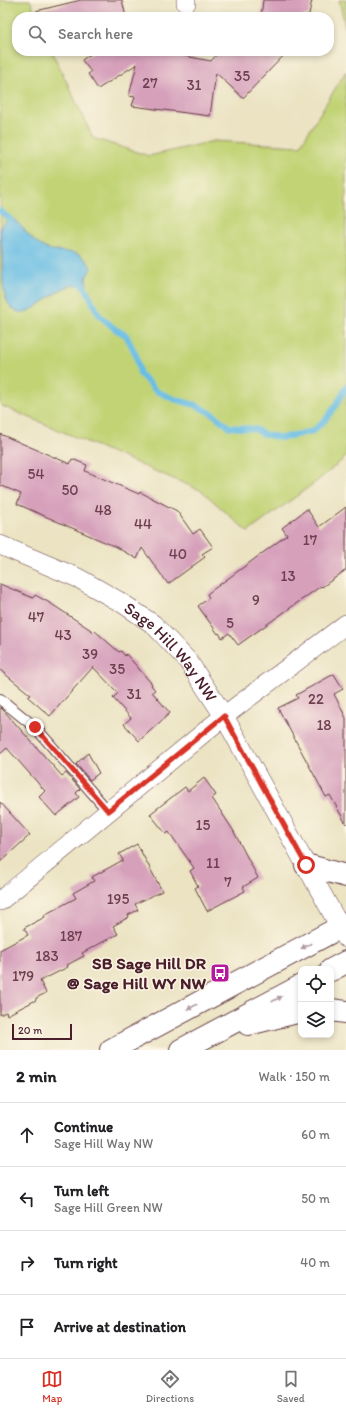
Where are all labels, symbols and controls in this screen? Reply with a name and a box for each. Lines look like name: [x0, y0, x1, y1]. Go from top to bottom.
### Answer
search box: [12, 12, 334, 56]
icon: search: [26, 23, 48, 45]
text: Search here: [58, 25, 133, 43]
house number: 35: [234, 67, 250, 85]
house number: 27: [142, 74, 158, 92]
house number: 31: [186, 76, 202, 94]
house number: 54: [28, 465, 44, 483]
house number: 50: [61, 481, 79, 499]
house number: 48: [94, 501, 112, 519]
house number: 44: [134, 515, 152, 533]
house number: 17: [303, 531, 318, 549]
house number: 40: [169, 545, 187, 563]
house number: 13: [280, 567, 296, 585]
house number: 9: [252, 591, 260, 609]
street label: Sage Hill Way NW: [120, 597, 222, 705]
house number: 47: [28, 608, 45, 626]
house number: 5: [226, 614, 234, 632]
house number: 43: [54, 626, 72, 644]
house number: 39: [82, 645, 98, 663]
house number: 35: [109, 660, 125, 678]
house number: 31: [126, 685, 142, 703]
house number: 22: [308, 690, 324, 708]
house number: 18: [316, 716, 332, 734]
route end: [26, 718, 44, 736]
house number: 15: [196, 816, 211, 834]
house number: 11: [206, 854, 220, 872]
route start: [297, 856, 315, 874]
house number: 7: [224, 873, 232, 891]
house number: 195: [107, 890, 129, 908]
house number: 187: [60, 927, 83, 945]
one-way arrow: [300, 942, 312, 949]
house number: 183: [35, 947, 59, 965]
place label: SB Sage Hill DR @ Sage Hill WY NW: [67, 953, 207, 994]
bus stop icon: SB Sage Hill DR @ Sage Hill WY NW: [209, 962, 231, 984]
map controls: [298, 966, 334, 1038]
button: locate: [298, 966, 334, 1002]
house number: 179: [12, 967, 34, 985]
one-way arrow: [271, 995, 283, 1002]
button: layers: [298, 1002, 334, 1038]
one-way arrow: [186, 1004, 197, 1010]
scale bar: [12, 1022, 72, 1041]
text: 20 m: [18, 1024, 42, 1037]
text: 2 min: [16, 1066, 56, 1086]
text: Walk · 150 m: [259, 1069, 330, 1084]
text: Continue: [54, 1118, 113, 1136]
icon: ahead: [16, 1124, 38, 1146]
text: 60 m: [301, 1127, 330, 1142]
text: Sage Hill Way NW: [54, 1136, 153, 1151]
text: Turn left: [54, 1182, 109, 1200]
icon: left: [16, 1188, 38, 1210]
text: 50 m: [301, 1191, 330, 1206]
text: Sage Hill Green NW: [54, 1200, 163, 1215]
icon: right: [16, 1252, 38, 1274]
text: Turn right: [54, 1254, 118, 1272]
text: 40 m: [300, 1255, 330, 1270]
icon: arrive: [16, 1316, 38, 1338]
text: Arrive at destination: [54, 1318, 186, 1336]
tab: Map: [41, 1368, 63, 1405]
tab: Directions: [146, 1368, 194, 1405]
tab: Saved: [277, 1368, 305, 1405]

